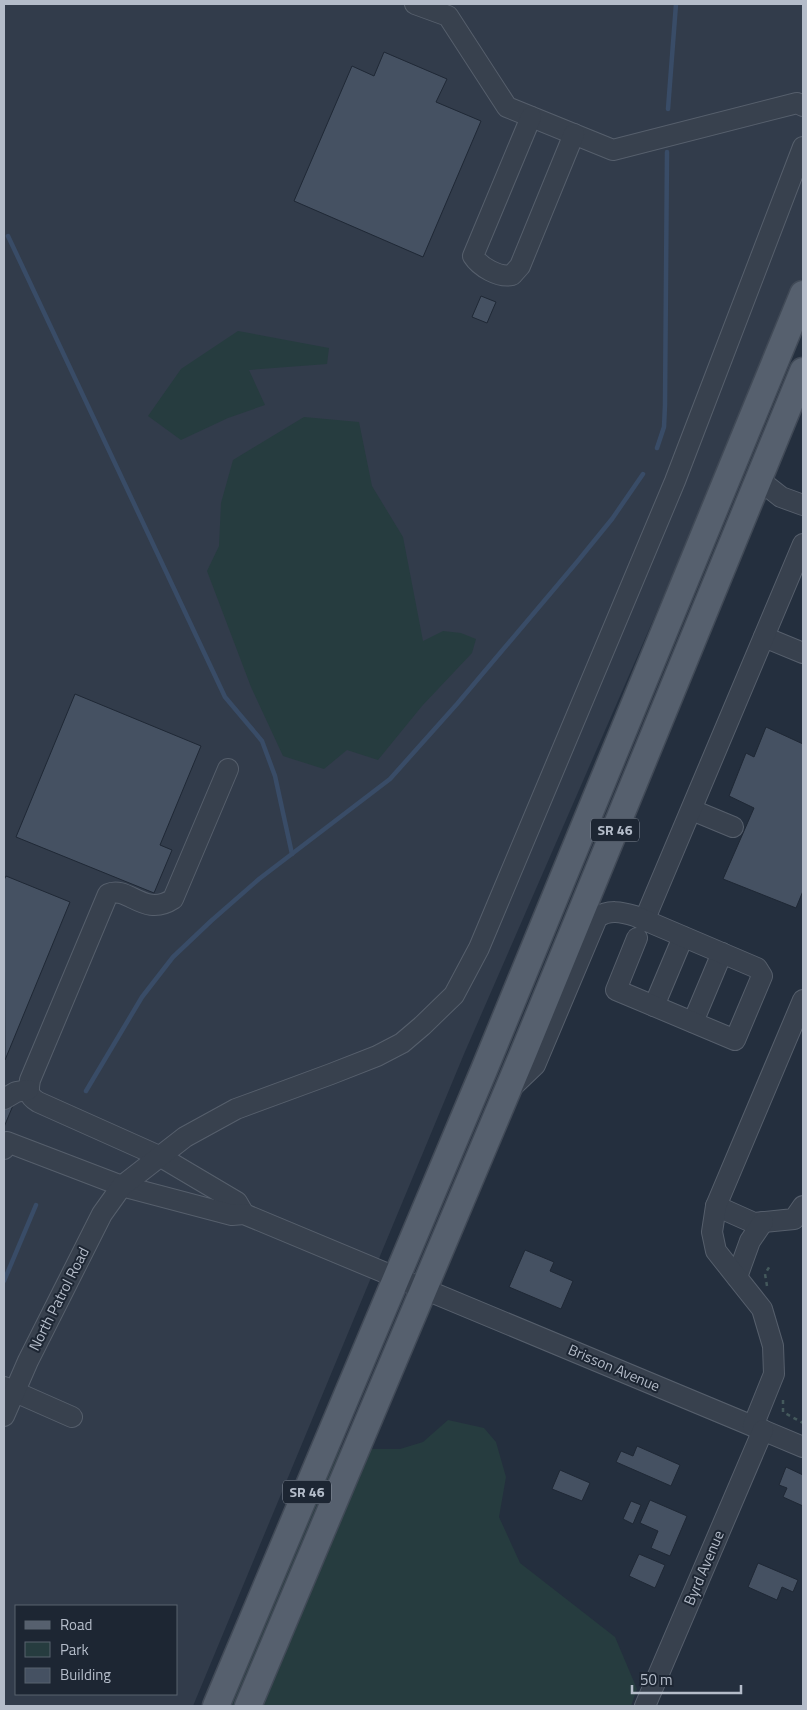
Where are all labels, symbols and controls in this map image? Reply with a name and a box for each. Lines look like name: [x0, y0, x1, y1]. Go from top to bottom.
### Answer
road number: SR 46: [591, 818, 639, 842]
street label: North Patrol Road: [23, 1243, 95, 1355]
street label: Brisson Avenue: [565, 1338, 664, 1397]
road number: SR 46: [283, 1480, 331, 1504]
street label: Byrd Avenue: [677, 1527, 730, 1609]
legend: [15, 1605, 178, 1695]
text: Road: [60, 1613, 92, 1636]
text: Park: [60, 1638, 89, 1661]
scale bar: [632, 1662, 741, 1694]
text: Building: [60, 1663, 111, 1686]
text: 50 m: [640, 1668, 673, 1691]

